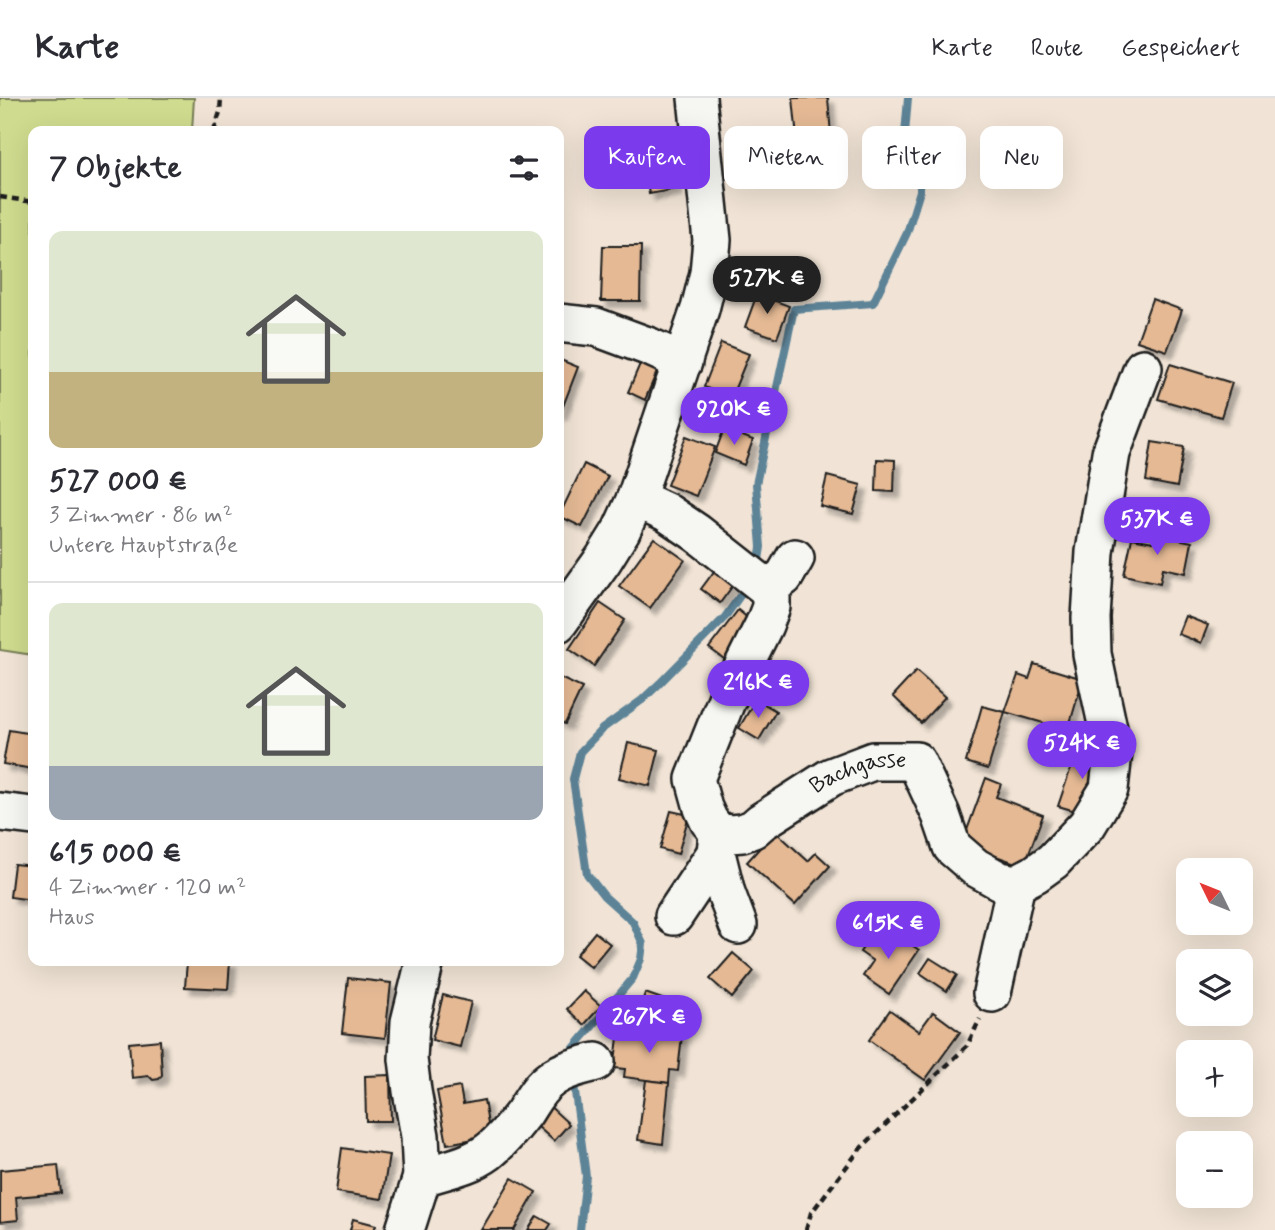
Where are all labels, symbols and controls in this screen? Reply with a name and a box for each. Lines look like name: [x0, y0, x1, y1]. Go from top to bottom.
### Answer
text: Karte: [35, 26, 119, 70]
text: Karte: [931, 33, 993, 64]
text: Route: [1031, 33, 1083, 64]
text: Gespeichert: [1121, 33, 1240, 64]
chip: Kaufen: [584, 126, 710, 189]
chip: Mieten: [724, 126, 848, 189]
chip: Filter: [862, 126, 966, 189]
chip: Neu: [980, 126, 1063, 189]
text: 7 Objekte: [49, 149, 182, 188]
icon: filters: [505, 149, 543, 187]
pin: 527K €: [710, 256, 824, 316]
text: 527K €: [729, 264, 805, 294]
icon: home: [233, 276, 359, 402]
pin: 920K €: [677, 388, 791, 447]
text: 920K €: [697, 395, 771, 425]
text: 527 000 €: [49, 462, 187, 501]
pin: 537K €: [1100, 498, 1214, 557]
text: 3 Zimmer · 86 m²: [49, 501, 233, 531]
text: 537K €: [1120, 505, 1194, 535]
text: Untere Hauptstraße: [49, 531, 238, 561]
icon: home: [233, 648, 359, 774]
pin: 216K €: [701, 660, 815, 720]
text: 216K €: [723, 668, 793, 698]
pin: 524K €: [1025, 722, 1139, 781]
text: 524K €: [1043, 729, 1121, 759]
street label: Bachgasse: [804, 746, 906, 802]
text: 615 000 €: [49, 834, 182, 873]
north arrow: [1176, 858, 1253, 934]
map controls: [1176, 858, 1253, 1208]
text: 4 Zimmer · 120 m²: [49, 873, 246, 903]
pin: 615K €: [831, 902, 945, 961]
text: Haus: [49, 903, 95, 933]
text: 615K €: [852, 909, 924, 939]
button: layers: [1176, 949, 1253, 1026]
pin: 267K €: [592, 996, 706, 1055]
text: 267K €: [612, 1003, 686, 1033]
button: +: [1176, 1040, 1253, 1117]
button: −: [1176, 1131, 1253, 1208]

